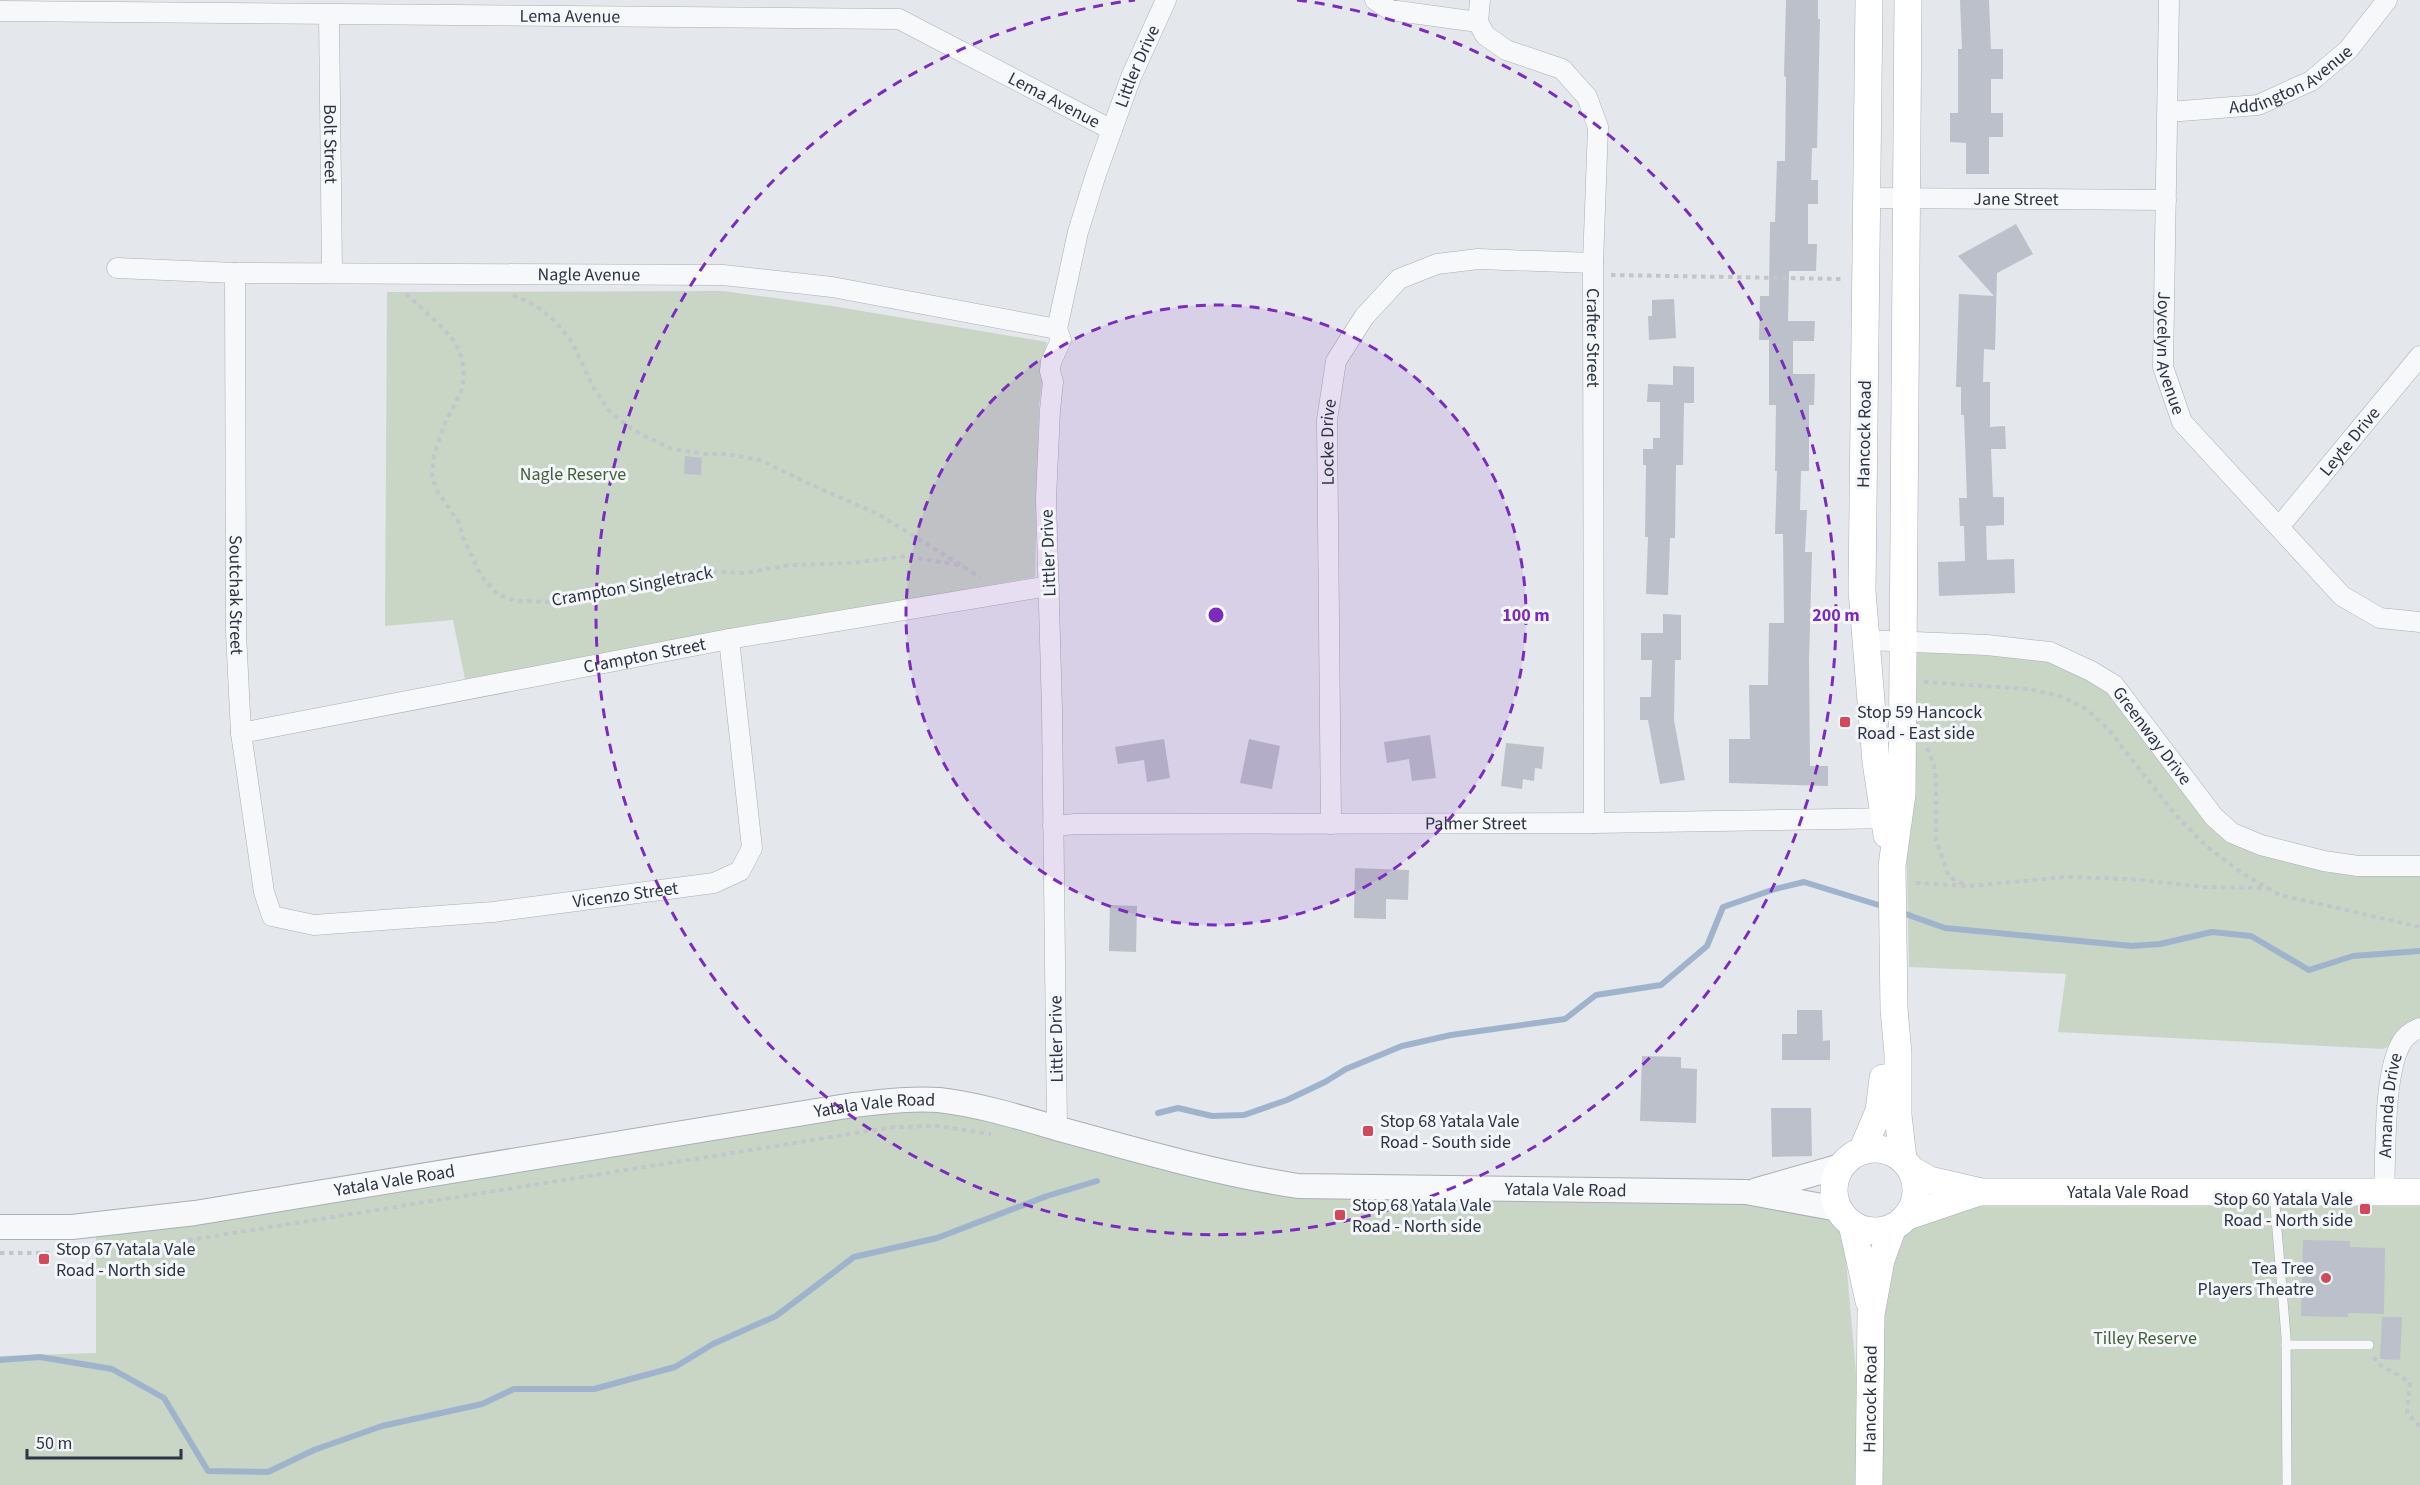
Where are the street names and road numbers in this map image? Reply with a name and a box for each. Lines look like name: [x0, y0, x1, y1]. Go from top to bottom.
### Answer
street label: Lema Avenue: [520, 4, 620, 30]
street label: Littler Drive: [1109, 21, 1166, 111]
street label: Addington Avenue: [2228, 39, 2358, 120]
street label: Lema Avenue: [1004, 66, 1104, 135]
street label: Bolt Street: [317, 104, 343, 184]
street label: Jane Street: [1973, 187, 2059, 212]
street label: Nagle Avenue: [538, 262, 640, 288]
street label: Crafter Street: [1580, 288, 1605, 388]
street label: Joycelyn Avenue: [2150, 291, 2191, 418]
street label: Hancock Road: [1851, 380, 1878, 488]
street label: Locke Drive: [1315, 397, 1343, 485]
street label: Leyte Drive: [2314, 401, 2386, 482]
street label: Littler Drive: [1034, 509, 1063, 597]
street label: Soutchak Street: [223, 535, 249, 656]
street label: Crampton Singletrack: [550, 560, 715, 613]
street label: Crampton Street: [581, 632, 708, 680]
street label: Greenway Drive: [2106, 681, 2197, 790]
street label: Palmer Street: [1425, 811, 1527, 836]
street label: Vicenzo Street: [571, 876, 680, 914]
street label: Littler Drive: [1043, 995, 1070, 1083]
street label: Amanda Drive: [2373, 1050, 2409, 1158]
street label: Yatala Vale Road: [811, 1087, 935, 1124]
street label: Yatala Vale Road: [331, 1159, 457, 1203]
street label: Yatala Vale Road: [1503, 1177, 1627, 1203]
street label: Yatala Vale Road: [2066, 1180, 2189, 1205]
street label: Hancock Road: [1857, 1345, 1884, 1453]

